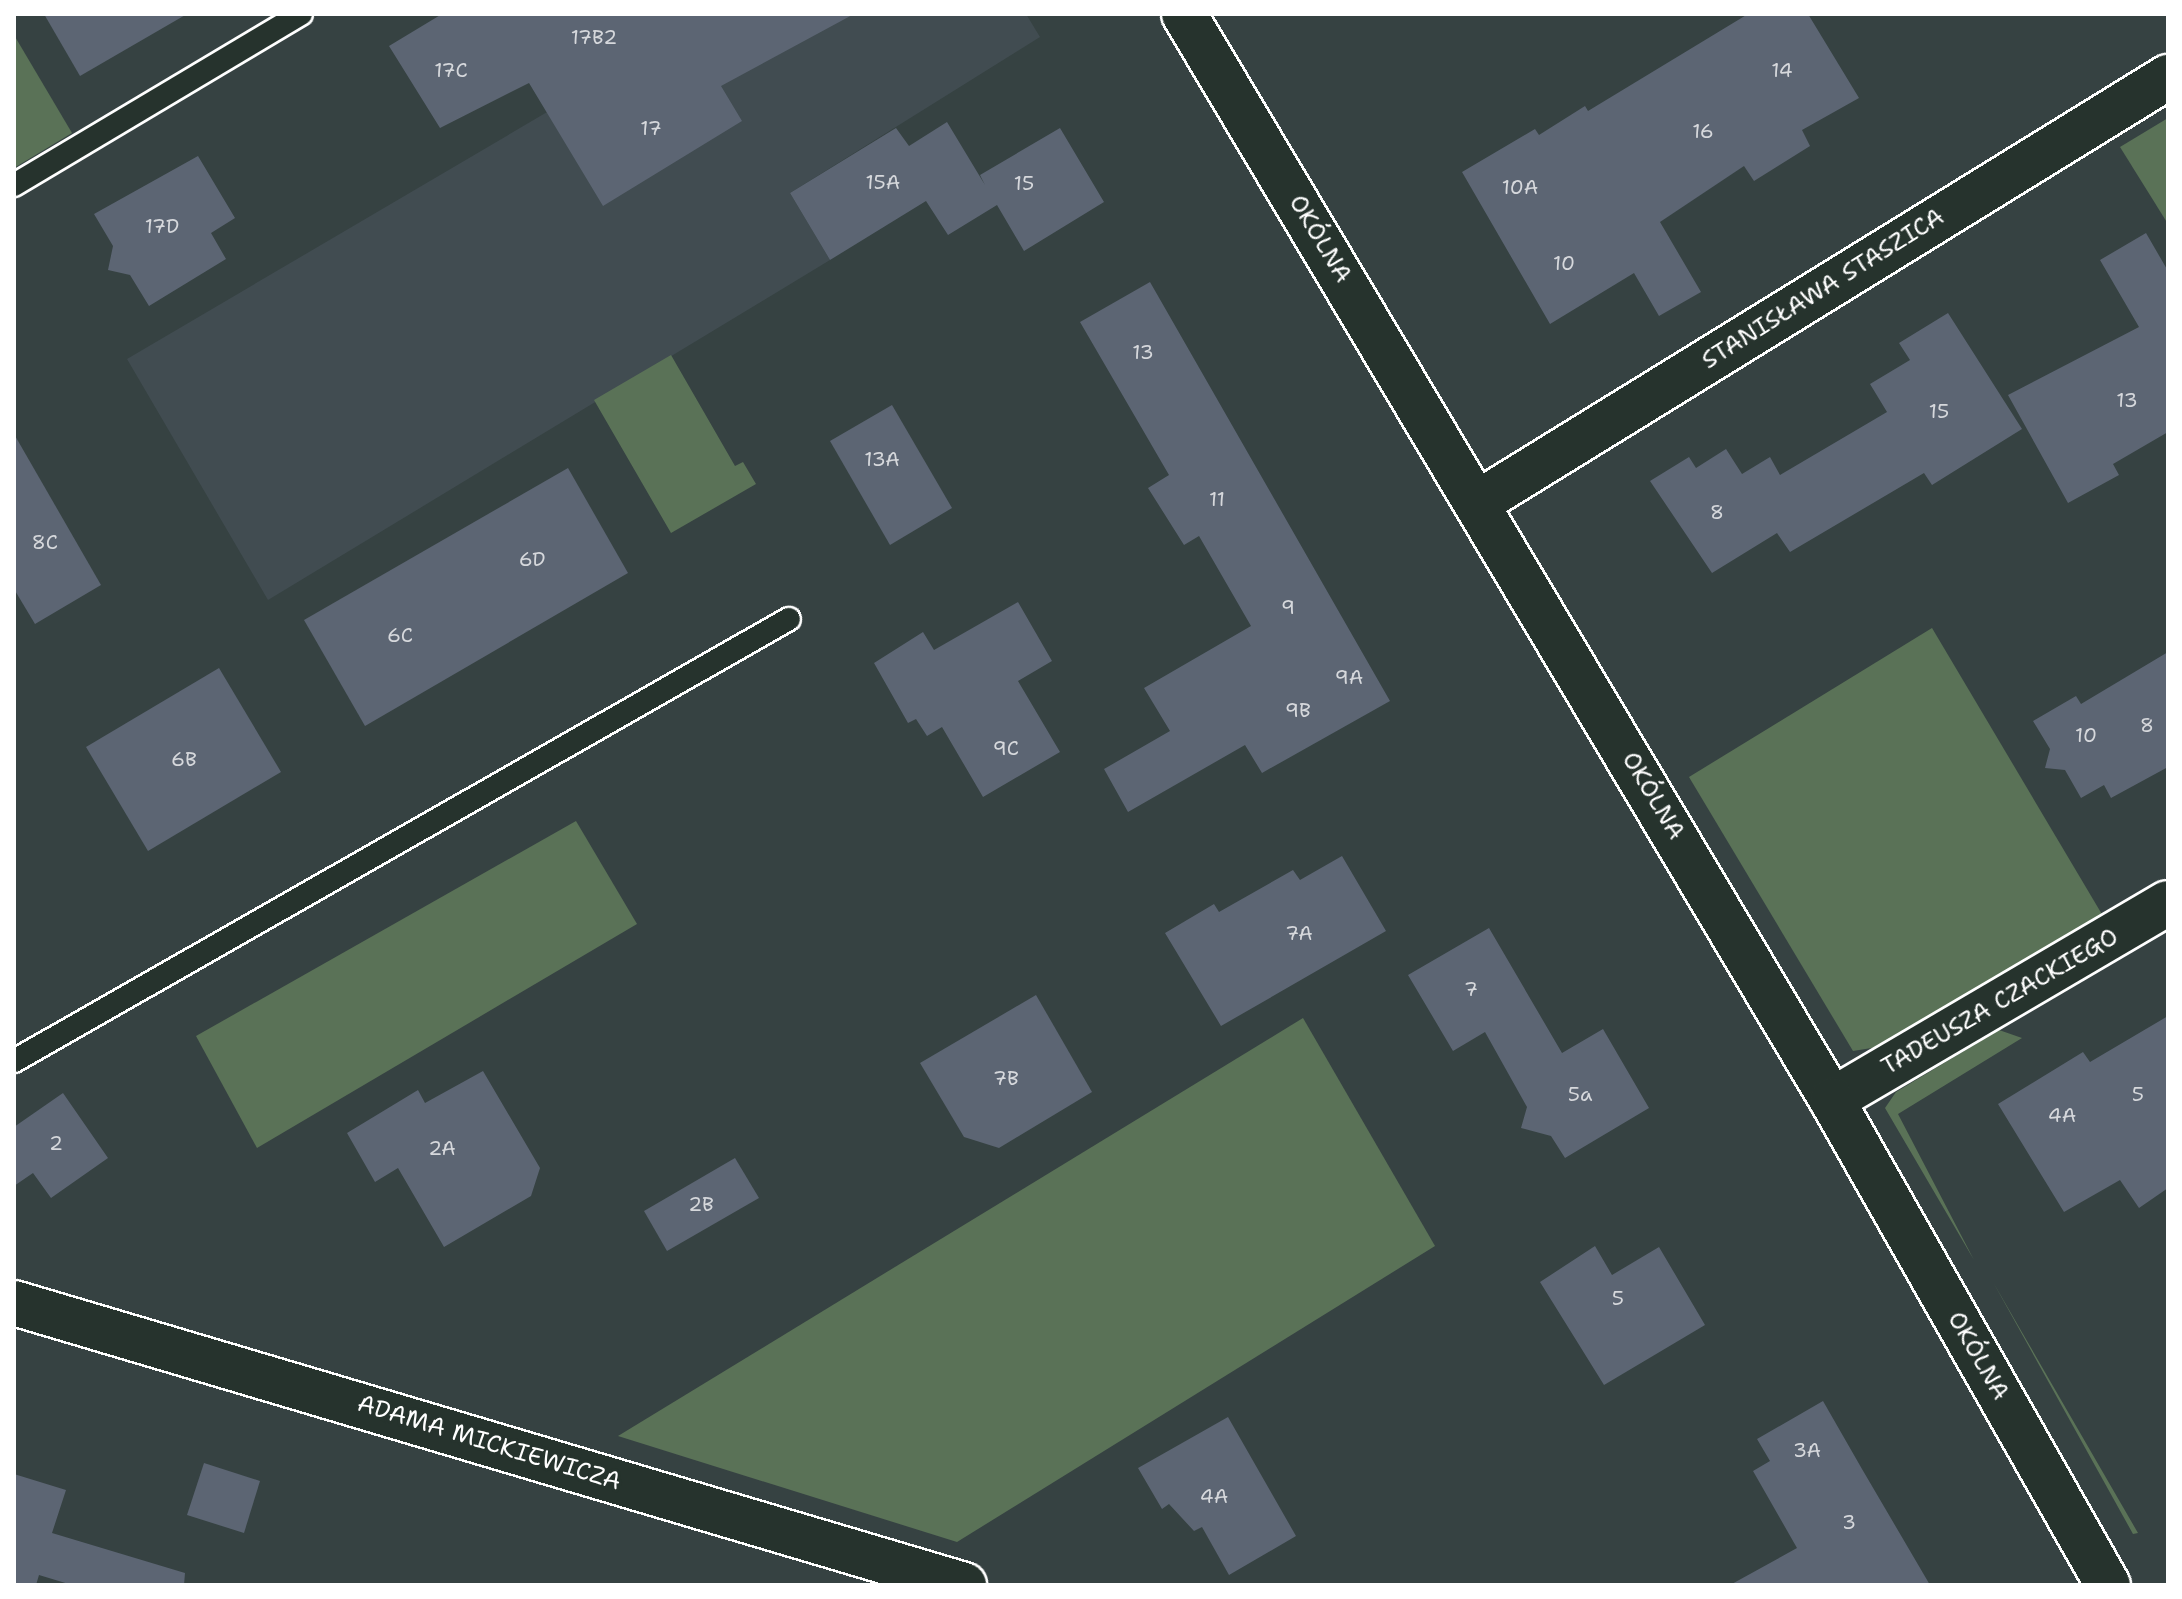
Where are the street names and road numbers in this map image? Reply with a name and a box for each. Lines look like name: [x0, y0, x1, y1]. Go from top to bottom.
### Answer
street label: OKÓLNA: [1283, 190, 1357, 288]
street label: STANISŁAWA STASZICA: [1697, 203, 1949, 375]
street label: OKÓLNA: [1616, 747, 1690, 845]
street label: TADEUSZA CZACKIEGO: [1877, 922, 2123, 1082]
street label: OKÓLNA: [1941, 1307, 2015, 1405]
street label: ADAMA MICKIEWICZA: [354, 1389, 624, 1497]

